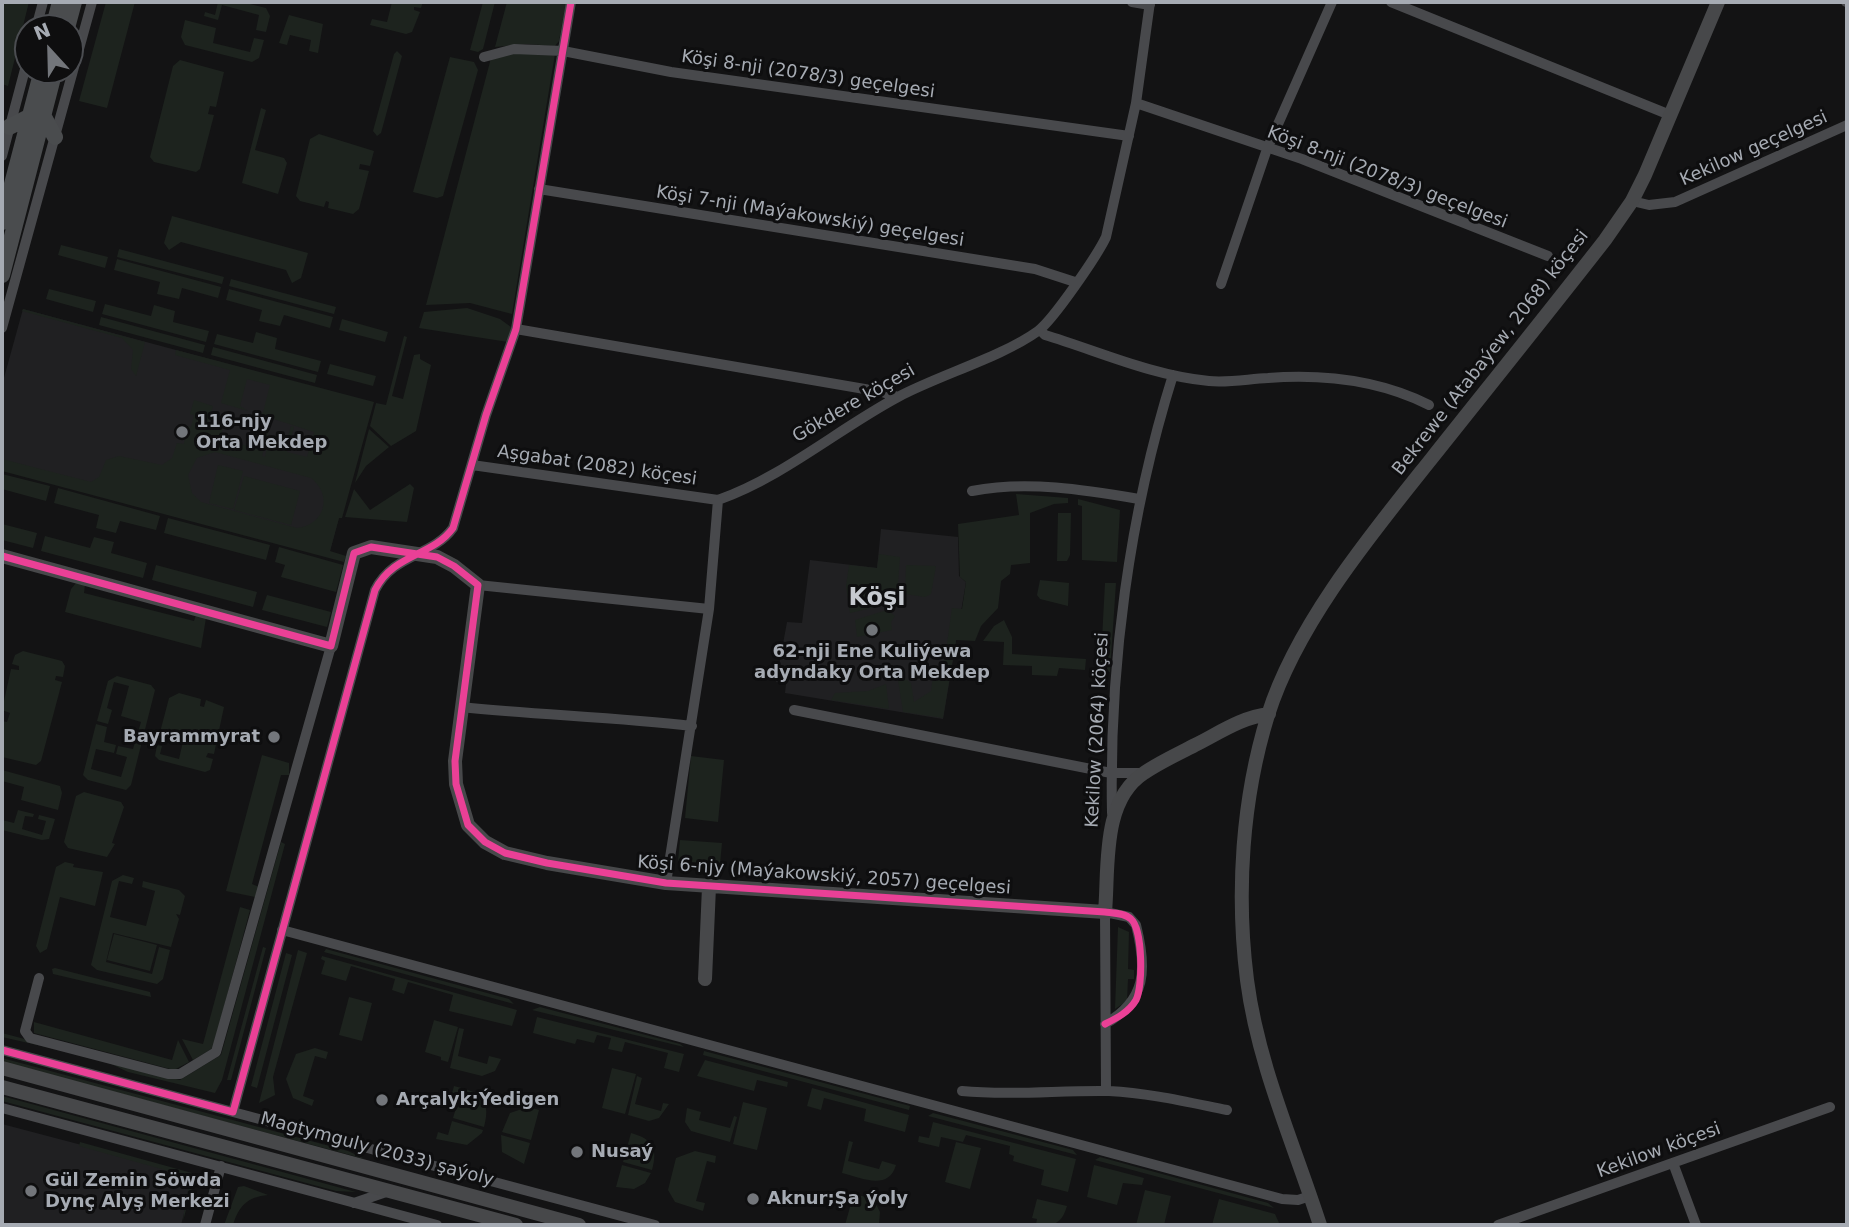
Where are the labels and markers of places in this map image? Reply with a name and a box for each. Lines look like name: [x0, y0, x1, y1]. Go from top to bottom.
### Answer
place label: 116-njy Orta Mekdep: [196, 411, 327, 453]
marker: 116-njy Orta Mekdep: [174, 424, 190, 440]
marker: 62-nji Ene Kuliýewa adyndaky Orta Mekdep: [864, 622, 880, 638]
place label: 62-nji Ene Kuliýewa adyndaky Orta Mekdep: [754, 641, 990, 684]
place label: Bayrammyrat: [123, 726, 260, 748]
marker: Bayrammyrat: [266, 729, 282, 745]
place label: Arçalyk;Ýedigen: [396, 1089, 559, 1111]
marker: Arçalyk;Ýedigen: [374, 1092, 390, 1108]
place label: Nusaý: [591, 1141, 653, 1163]
marker: Nusaý: [569, 1144, 585, 1160]
place label: Gül Zemin Söwda Dynç Alyş Merkezi: [45, 1170, 230, 1212]
marker: Gül Zemin Söwda Dynç Alyş Merkezi: [23, 1183, 39, 1199]
place label: Aknur;Şa ýoly: [767, 1188, 908, 1210]
marker: Aknur;Şa ýoly: [745, 1191, 761, 1207]

